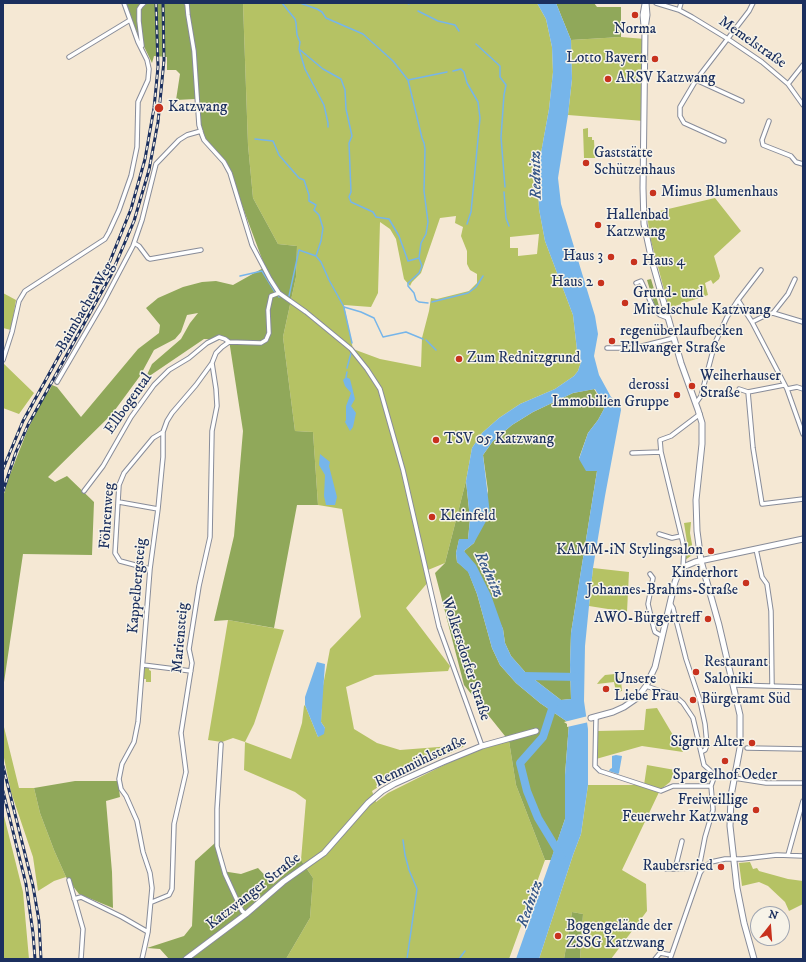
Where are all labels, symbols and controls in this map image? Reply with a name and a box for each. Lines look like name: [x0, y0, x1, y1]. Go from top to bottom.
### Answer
marker: Norma: [630, 10, 640, 20]
street label: Memelstraße: [715, 13, 789, 73]
place label: Norma: [614, 21, 656, 39]
place label: Lotto Bayern: [566, 50, 647, 68]
marker: Lotto Bayern: [650, 54, 660, 64]
place label: ARSV Katzwang: [616, 70, 715, 88]
marker: ARSV Katzwang: [603, 74, 613, 84]
place label: Katzwang: [168, 99, 227, 117]
marker: Katzwang: [153, 102, 165, 114]
place label: Gaststätte Schützenhaus: [594, 145, 675, 180]
water label: Rednitz: [527, 150, 547, 200]
marker: Gaststätte Schützenhaus: [581, 158, 591, 168]
place label: Mimus Blumenhaus: [661, 184, 778, 202]
marker: Mimus Blumenhaus: [648, 188, 658, 198]
place label: Hallenbad Katzwang: [606, 207, 669, 242]
marker: Hallenbad Katzwang: [593, 220, 603, 230]
place label: Haus 3: [563, 248, 603, 266]
marker: Haus 3: [606, 252, 616, 262]
place label: Haus 4: [642, 253, 685, 271]
marker: Haus 4: [629, 257, 639, 267]
street label: Baimbacher Weg: [53, 259, 119, 355]
place label: Haus 2: [551, 274, 593, 292]
marker: Haus 2: [596, 278, 606, 288]
place label: Grund- und Mittelschule Katzwang: [633, 285, 771, 320]
marker: Grund- und Mittelschule Katzwang: [620, 298, 630, 308]
place label: regenüberlaufbecken Ellwanger Straße: [620, 323, 743, 358]
marker: regenüberlaufbecken Ellwanger Straße: [607, 336, 617, 346]
place label: Zum Rednitzgrund: [467, 350, 580, 368]
marker: Zum Rednitzgrund: [454, 354, 464, 364]
place label: Weiherhauser Straße: [700, 368, 781, 403]
street label: Ellbogental: [101, 370, 157, 438]
place label: derossi Immobilien Gruppe: [552, 377, 669, 412]
marker: Weiherhauser Straße: [687, 381, 697, 391]
marker: derossi Immobilien Gruppe: [672, 390, 682, 400]
place label: TSV 05 Katzwang: [444, 431, 554, 449]
marker: TSV 05 Katzwang: [431, 435, 441, 445]
street label: Föhrenweg: [97, 482, 119, 550]
place label: Kleinfeld: [440, 508, 496, 526]
marker: Kleinfeld: [427, 512, 437, 522]
street label: Kappelbergsteig: [125, 537, 151, 635]
place label: KAMM-iN Stylingsalon: [556, 542, 703, 560]
marker: KAMM-iN Stylingsalon: [706, 546, 716, 556]
water label: Rednitz: [469, 549, 507, 601]
place label: Kinderhort Johannes-Brahms-Straße: [586, 565, 738, 600]
marker: Kinderhort Johannes-Brahms-Straße: [741, 578, 751, 588]
street label: Wolkersdorfer Straße: [437, 595, 493, 723]
street label: Mariensteig: [169, 602, 193, 674]
place label: AWO-Bürgertreff: [594, 610, 700, 628]
marker: AWO-Bürgertreff: [703, 614, 713, 624]
place label: Restaurant Saloniki: [704, 654, 768, 689]
marker: Restaurant Saloniki: [691, 667, 701, 677]
place label: Unsere Liebe Frau: [614, 671, 679, 706]
marker: Unsere Liebe Frau: [601, 684, 611, 694]
place label: Bürgeramt Süd: [701, 691, 791, 709]
marker: Bürgeramt Süd: [688, 695, 698, 705]
street label: Rennmühlstraße: [372, 732, 470, 792]
place label: Sigrun Alter: [670, 734, 744, 752]
marker: Sigrun Alter: [747, 738, 757, 748]
marker: Spargelhof Oeder: [720, 756, 730, 766]
place label: Spargelhof Oeder: [673, 767, 777, 785]
place label: Freiweillige Feuerwehr Katzwang: [622, 792, 748, 827]
marker: Freiweillige Feuerwehr Katzwang: [751, 805, 761, 815]
street label: Katzwanger Straße: [203, 850, 305, 934]
place label: Raubersried: [642, 858, 713, 876]
marker: Raubersried: [716, 862, 726, 872]
water label: Rednitz: [514, 878, 548, 930]
north arrow: [750, 906, 790, 946]
text: N: [767, 907, 780, 923]
place label: Bogengelände der ZSSG Katzwang: [566, 918, 673, 953]
marker: Bogengelände der ZSSG Katzwang: [553, 931, 563, 941]

